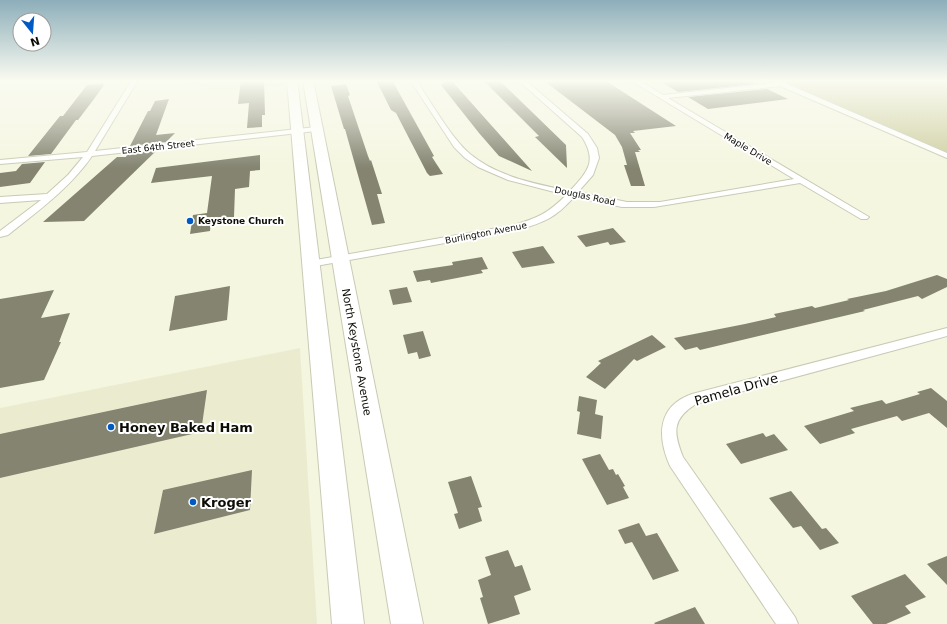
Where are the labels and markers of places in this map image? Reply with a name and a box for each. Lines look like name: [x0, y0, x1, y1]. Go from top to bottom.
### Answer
marker: Keystone Church: [185, 216, 195, 226]
place label: Keystone Church: [198, 216, 284, 226]
place label: Honey Baked Ham: [119, 420, 253, 435]
marker: Honey Baked Ham: [106, 422, 116, 432]
place label: Kroger: [201, 495, 252, 510]
marker: Kroger: [188, 497, 198, 507]

